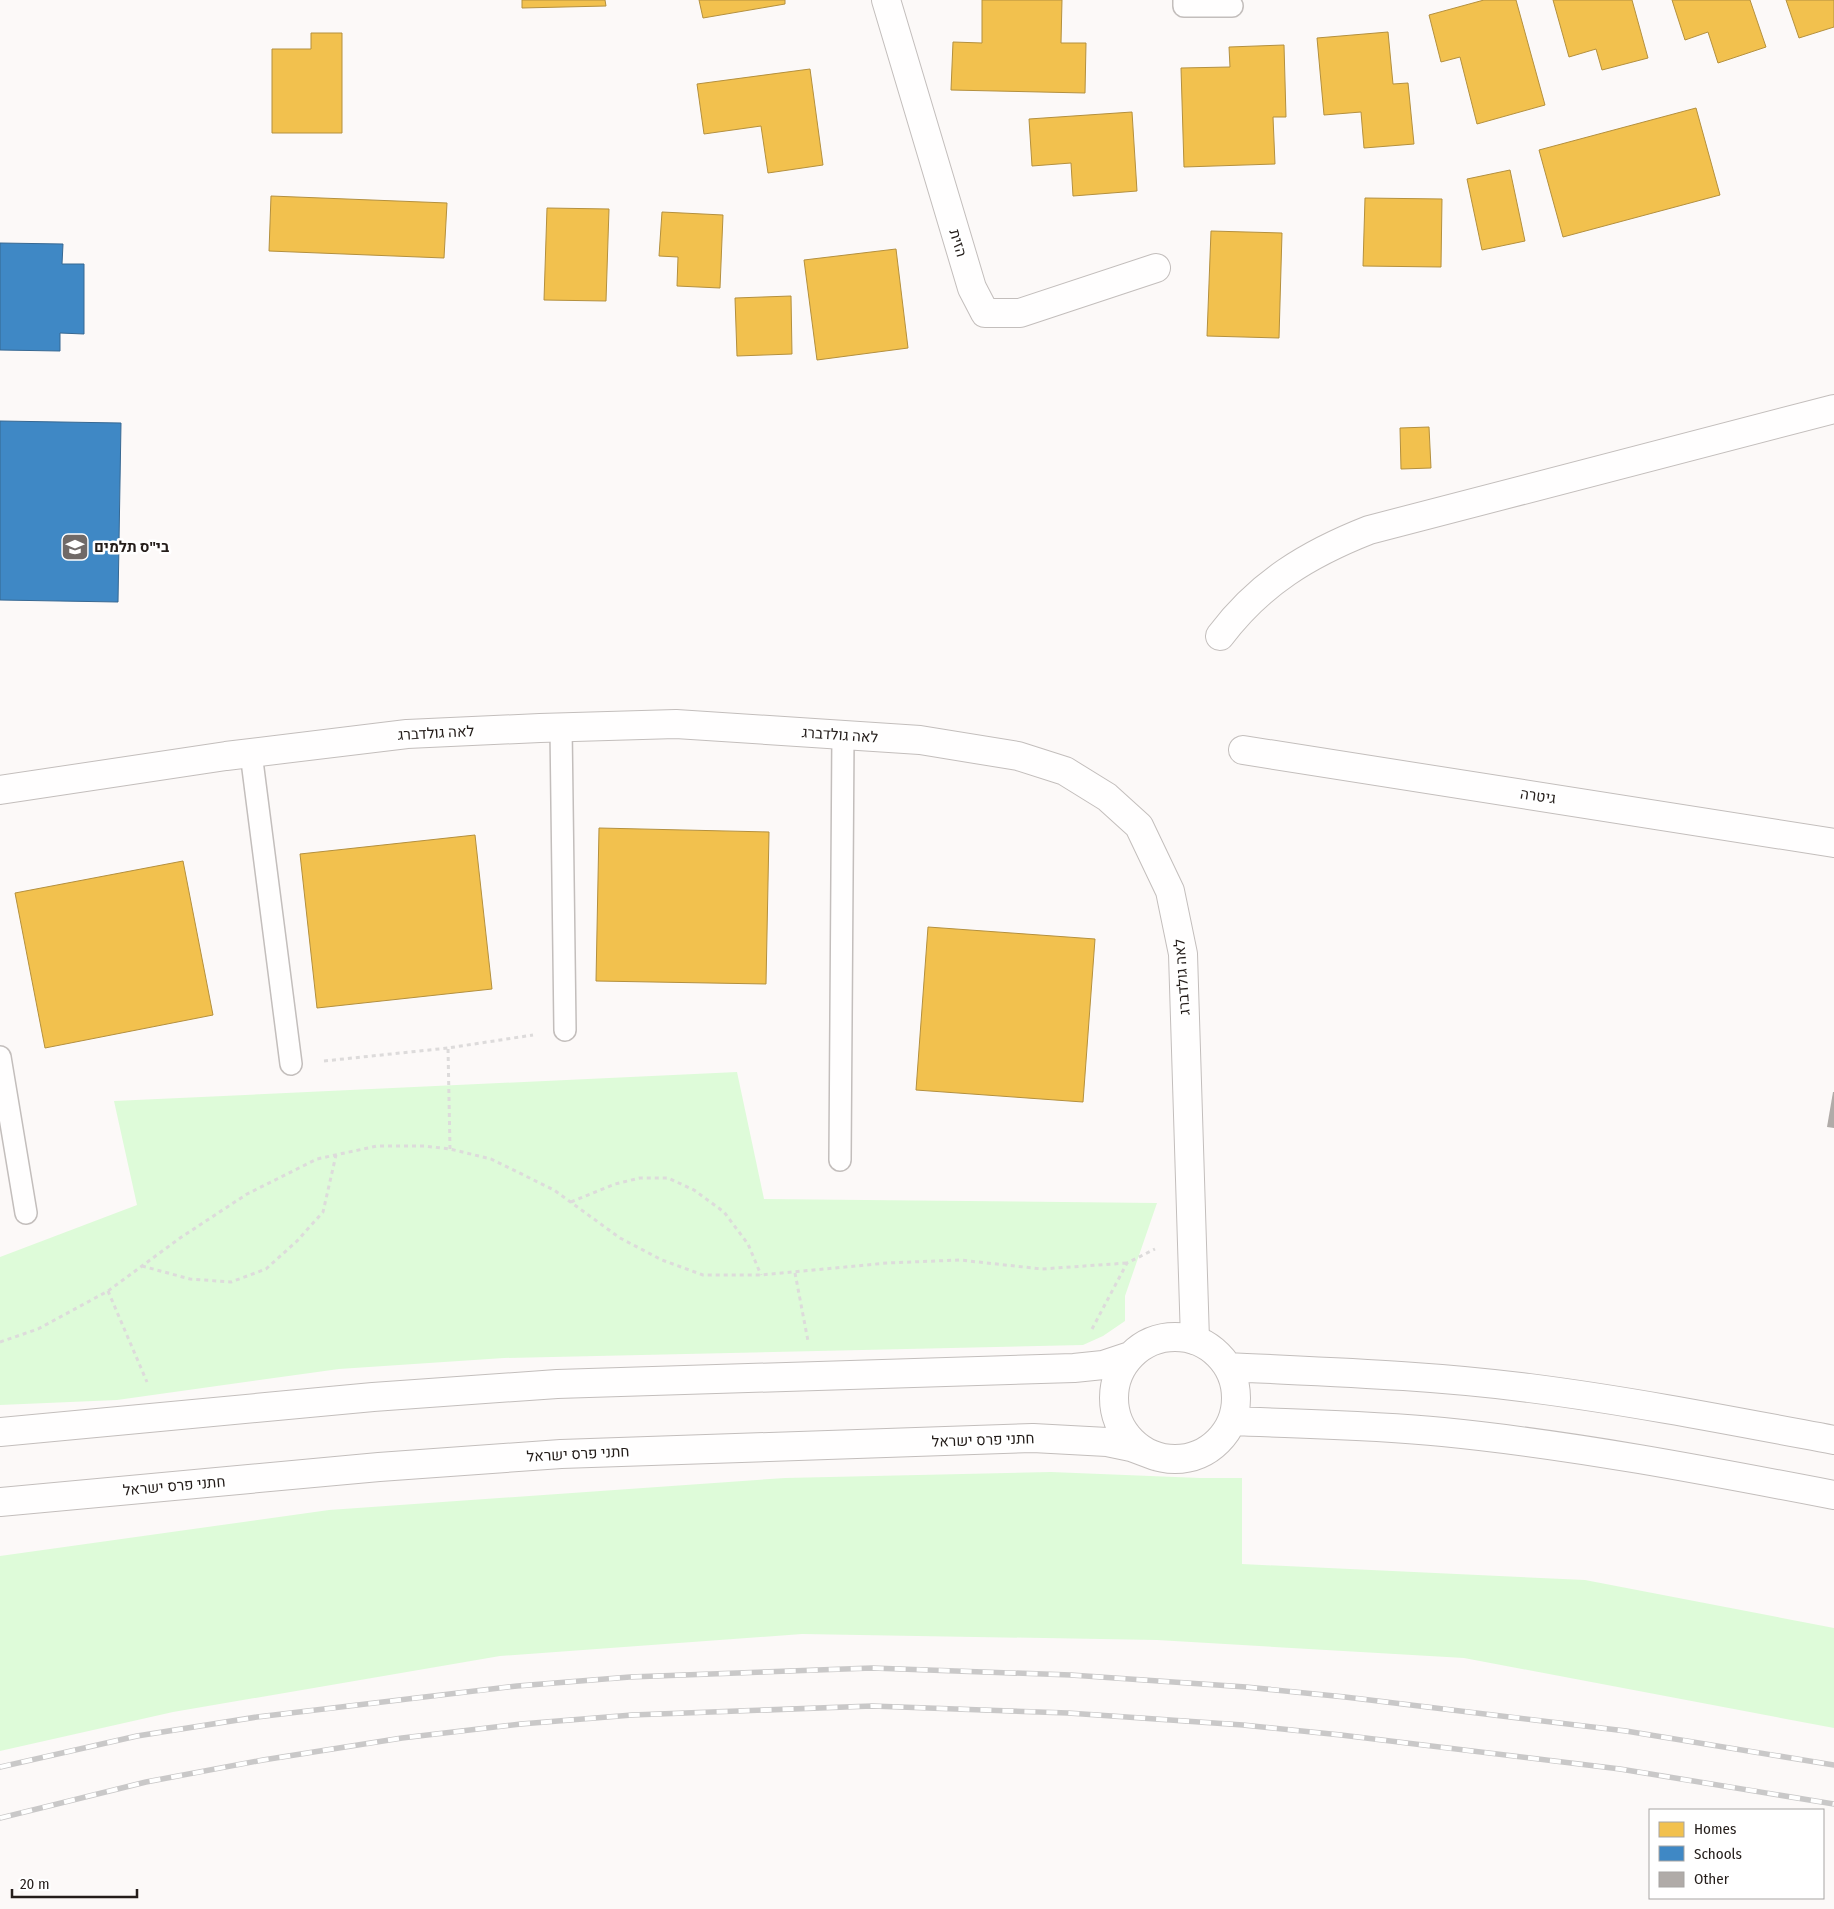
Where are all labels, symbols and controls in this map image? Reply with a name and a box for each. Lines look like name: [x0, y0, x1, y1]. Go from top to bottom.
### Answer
street label: הזית: [945, 227, 971, 259]
school or university icon: בי"ס תלמים: [60, 532, 90, 562]
place label: בי"ס תלמים: [94, 538, 169, 556]
street label: לאה גולדברג: [397, 722, 475, 744]
street label: לאה גולדברג: [801, 723, 879, 747]
street label: גיטרה: [1519, 784, 1557, 808]
street label: לאה גולדברג: [1170, 938, 1194, 1016]
street label: חתני פרס ישראל: [931, 1429, 1035, 1451]
street label: חתני פרס ישראל: [526, 1442, 630, 1466]
street label: חתני פרס ישראל: [122, 1473, 226, 1499]
legend: [1649, 1809, 1824, 1899]
text: Homes: [1694, 1820, 1736, 1838]
text: Schools: [1694, 1845, 1742, 1863]
scale bar: [12, 1866, 138, 1898]
text: Other: [1694, 1870, 1730, 1888]
text: 20 m: [20, 1875, 50, 1893]

